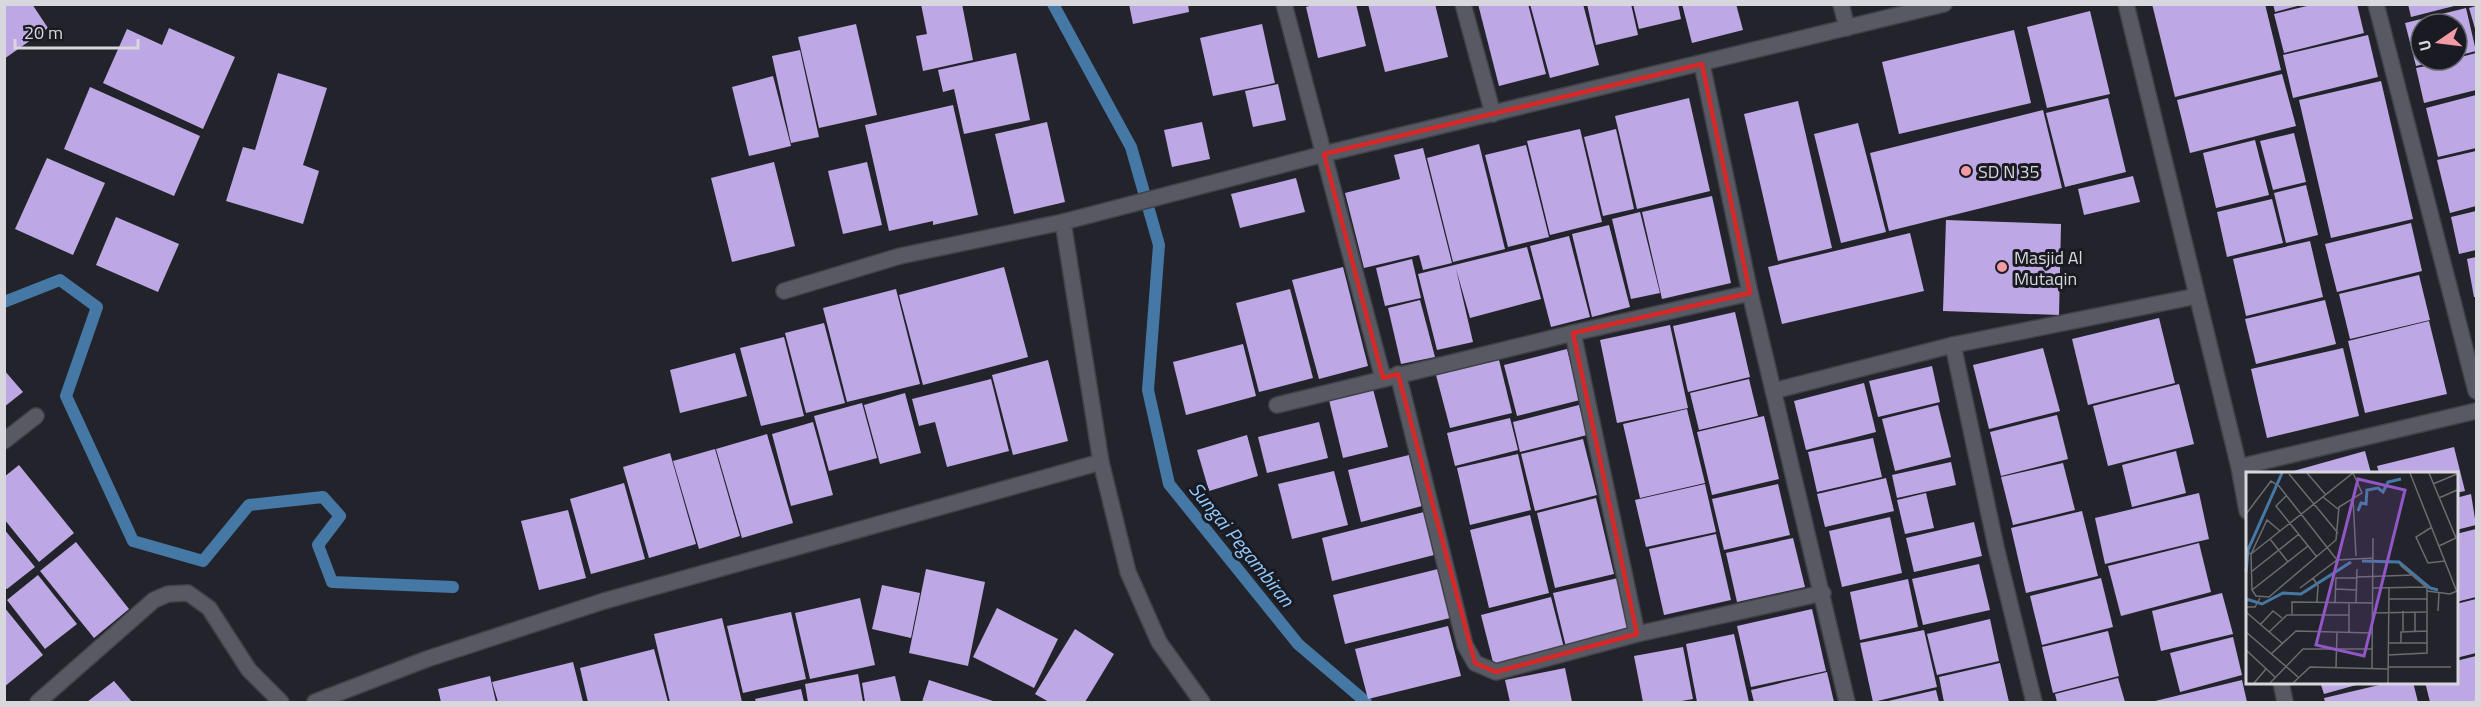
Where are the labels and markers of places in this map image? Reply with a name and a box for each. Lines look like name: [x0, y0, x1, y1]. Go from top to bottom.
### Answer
place label: SD N 35: [1978, 158, 2040, 185]
marker: SD N 35: [1959, 164, 1973, 178]
place label: Masjid Al Mutaqin: [2014, 244, 2083, 292]
marker: Masjid Al Mutaqin: [1995, 260, 2009, 274]

